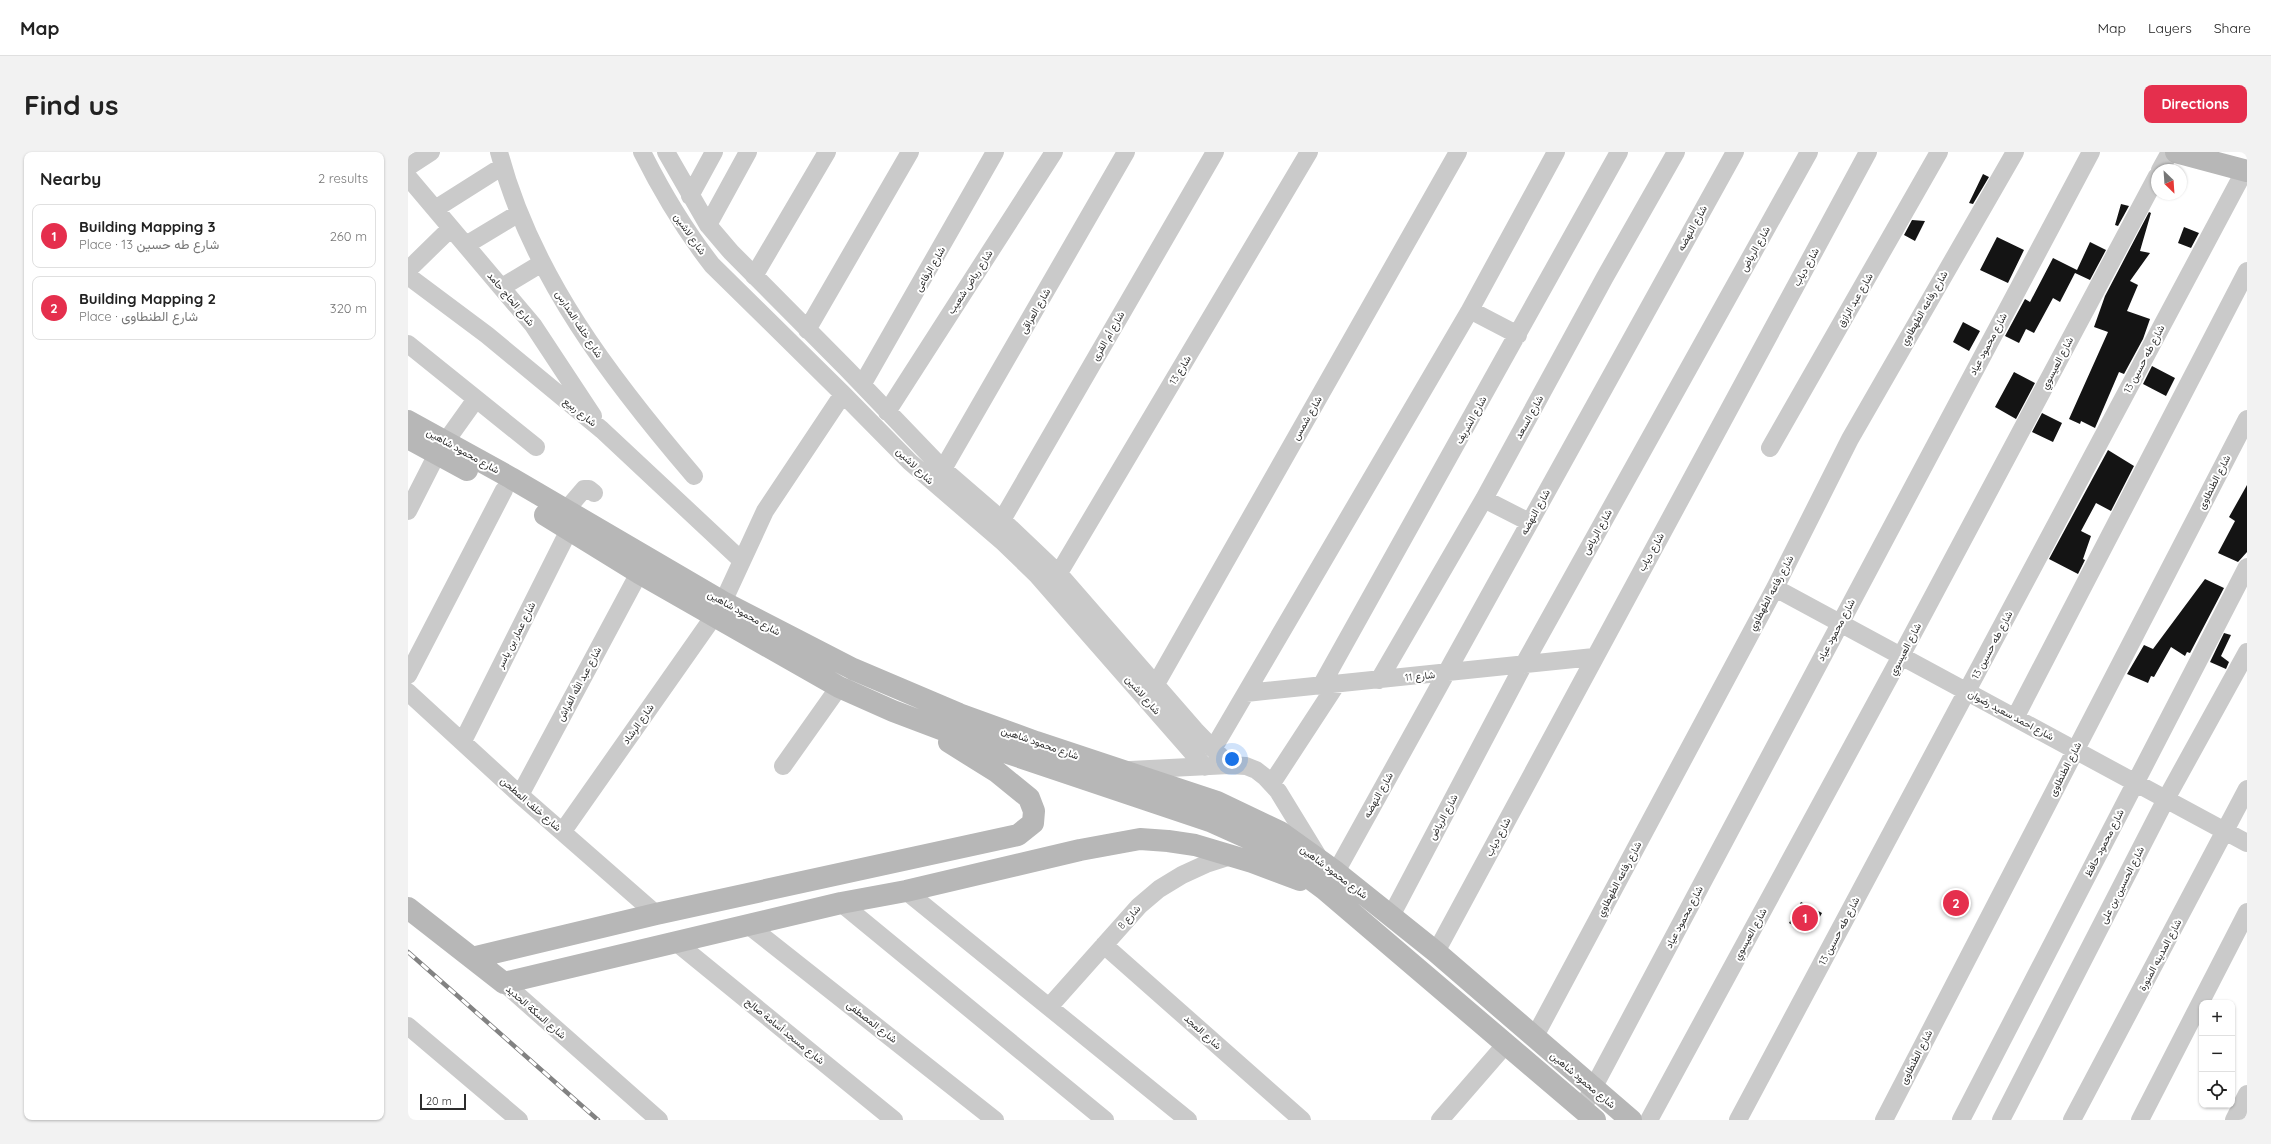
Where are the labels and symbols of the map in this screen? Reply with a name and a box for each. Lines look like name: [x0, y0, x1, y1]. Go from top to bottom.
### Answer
north arrow: [2151, 164, 2187, 200]
street label: شارع النهضه: [1674, 203, 1710, 253]
street label: شارع لاشين: [671, 211, 709, 257]
street label: شارع الرياض: [1737, 224, 1773, 274]
street label: شارع الرفاعى: [912, 244, 948, 294]
street label: شارع دياب: [1790, 245, 1822, 289]
street label: شارع رياض شعيب: [944, 247, 996, 316]
street label: شارع رفاعه الطهطاوي: [1897, 268, 1952, 348]
street label: شارع الحاج حامد: [485, 269, 538, 329]
street label: شارع عبد الرازق: [1834, 271, 1876, 329]
street label: شارع العراقى: [1017, 286, 1053, 336]
street label: شارع خلف المدارس: [552, 288, 606, 360]
street label: شارع أم القرى: [1089, 309, 1127, 363]
street label: شارع محمود عياد: [1966, 310, 2010, 377]
street label: شارع طه حسين 13: [2121, 323, 2167, 395]
street label: شارع العيسوي: [2038, 335, 2078, 392]
street label: شارع 13: [1166, 353, 1194, 387]
street label: شارع السعد: [1512, 393, 1546, 441]
street label: شارع شمس: [1289, 394, 1325, 442]
street label: شارع الشريف: [1453, 394, 1490, 446]
street label: شارع ربيع: [561, 395, 599, 429]
street label: شارع محمود شاهين: [424, 426, 502, 476]
street label: شارع لاشين: [893, 445, 937, 487]
street label: شارع الطنطاوى: [2195, 453, 2233, 511]
street label: شارع النهضه: [1517, 487, 1553, 537]
street label: شارع الرياض: [1579, 507, 1615, 557]
street label: شارع دياب: [1635, 530, 1667, 574]
street label: شارع رفاعه الطهطاوي: [1746, 553, 1798, 634]
street label: شارع محمود شاهين: [705, 588, 783, 638]
street label: شارع محمود عياد: [1814, 596, 1858, 663]
street label: شارع عمار بن ياسر: [493, 599, 538, 671]
street label: شارع طه حسين 13: [1969, 609, 2015, 681]
street label: شارع العيسوي: [1886, 621, 1926, 678]
street label: شارع عبد الله الفراش: [554, 644, 604, 723]
street label: شارع 11: [1404, 668, 1436, 684]
street label: شارع لاشين: [1122, 673, 1164, 717]
street label: شارع احمد سعيد رضوان: [1966, 687, 2056, 743]
street label: شارع الرشاد: [619, 701, 657, 747]
street label: شارع محمود شاهين: [999, 724, 1081, 762]
street label: شارع الطنطاوى: [2046, 740, 2084, 798]
your location: [1222, 749, 1242, 769]
street label: شارع النهضه: [1360, 770, 1396, 820]
street label: شارع خلف المطحن: [498, 774, 564, 834]
street label: شارع الرياض: [1425, 792, 1461, 842]
street label: شارع محمود حافظ: [2081, 807, 2127, 879]
street label: شارع دياب: [1482, 815, 1514, 859]
street label: شارع رفاعه الطهطاوي: [1594, 839, 1646, 920]
street label: شارع محمود شاهين: [1298, 842, 1370, 902]
street label: شارع الحسين بن على: [2097, 844, 2147, 926]
street label: شارع محمود عياد: [1662, 883, 1706, 950]
pin: 2: [1943, 888, 1969, 918]
street label: شارع طه حسين 13: [1816, 895, 1862, 967]
street label: شارع 8: [1115, 902, 1143, 932]
pin: 1: [1792, 903, 1818, 933]
street label: شارع العيسوي: [1730, 906, 1771, 963]
street label: شارع المدينه المنورة: [2136, 917, 2184, 993]
street label: شارع السكة الحديد: [503, 982, 569, 1042]
street label: شارع مسجد أسامة صالح: [743, 995, 827, 1067]
street label: شارع المصطفى: [844, 998, 900, 1046]
street label: شارع المجد: [1182, 1012, 1224, 1052]
street label: شارع الطنطاوى: [1897, 1028, 1935, 1086]
street label: شارع محمود شاهين: [1548, 1049, 1618, 1111]
scale bar: [420, 1092, 466, 1111]

